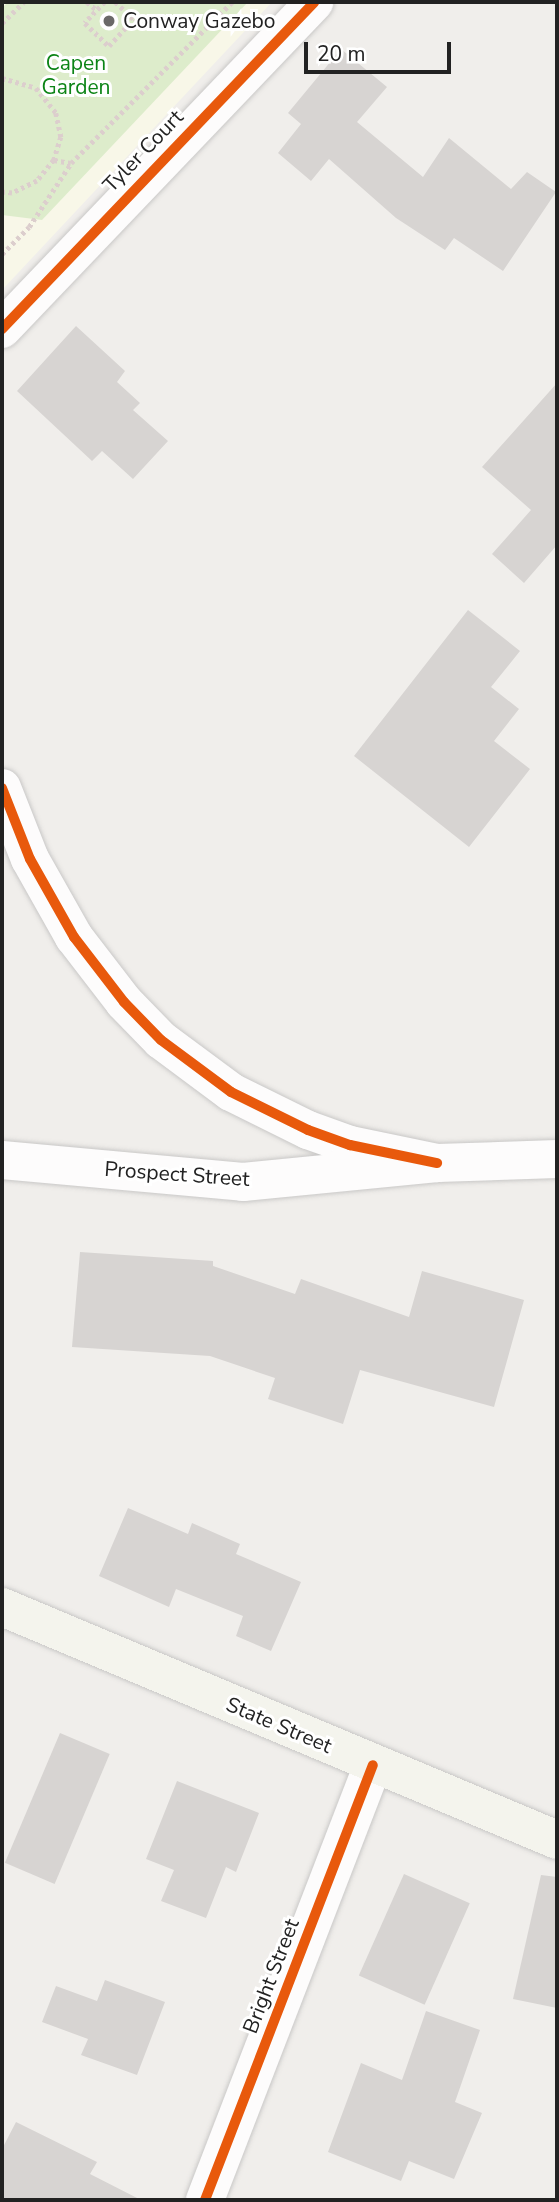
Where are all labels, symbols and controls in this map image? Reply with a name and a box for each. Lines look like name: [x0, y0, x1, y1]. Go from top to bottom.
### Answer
place label: Conway Gazebo: [123, 8, 276, 34]
marker: Conway Gazebo: [101, 13, 117, 29]
scale bar: [307, 28, 454, 72]
text: 20 m: [317, 40, 366, 68]
park label: Capen Garden: [41, 50, 111, 100]
street label: Tyler Court: [98, 105, 188, 197]
street label: Prospect Street: [104, 1156, 250, 1192]
street label: State Street: [222, 1691, 336, 1759]
street label: Bright Street: [238, 1915, 304, 2037]

